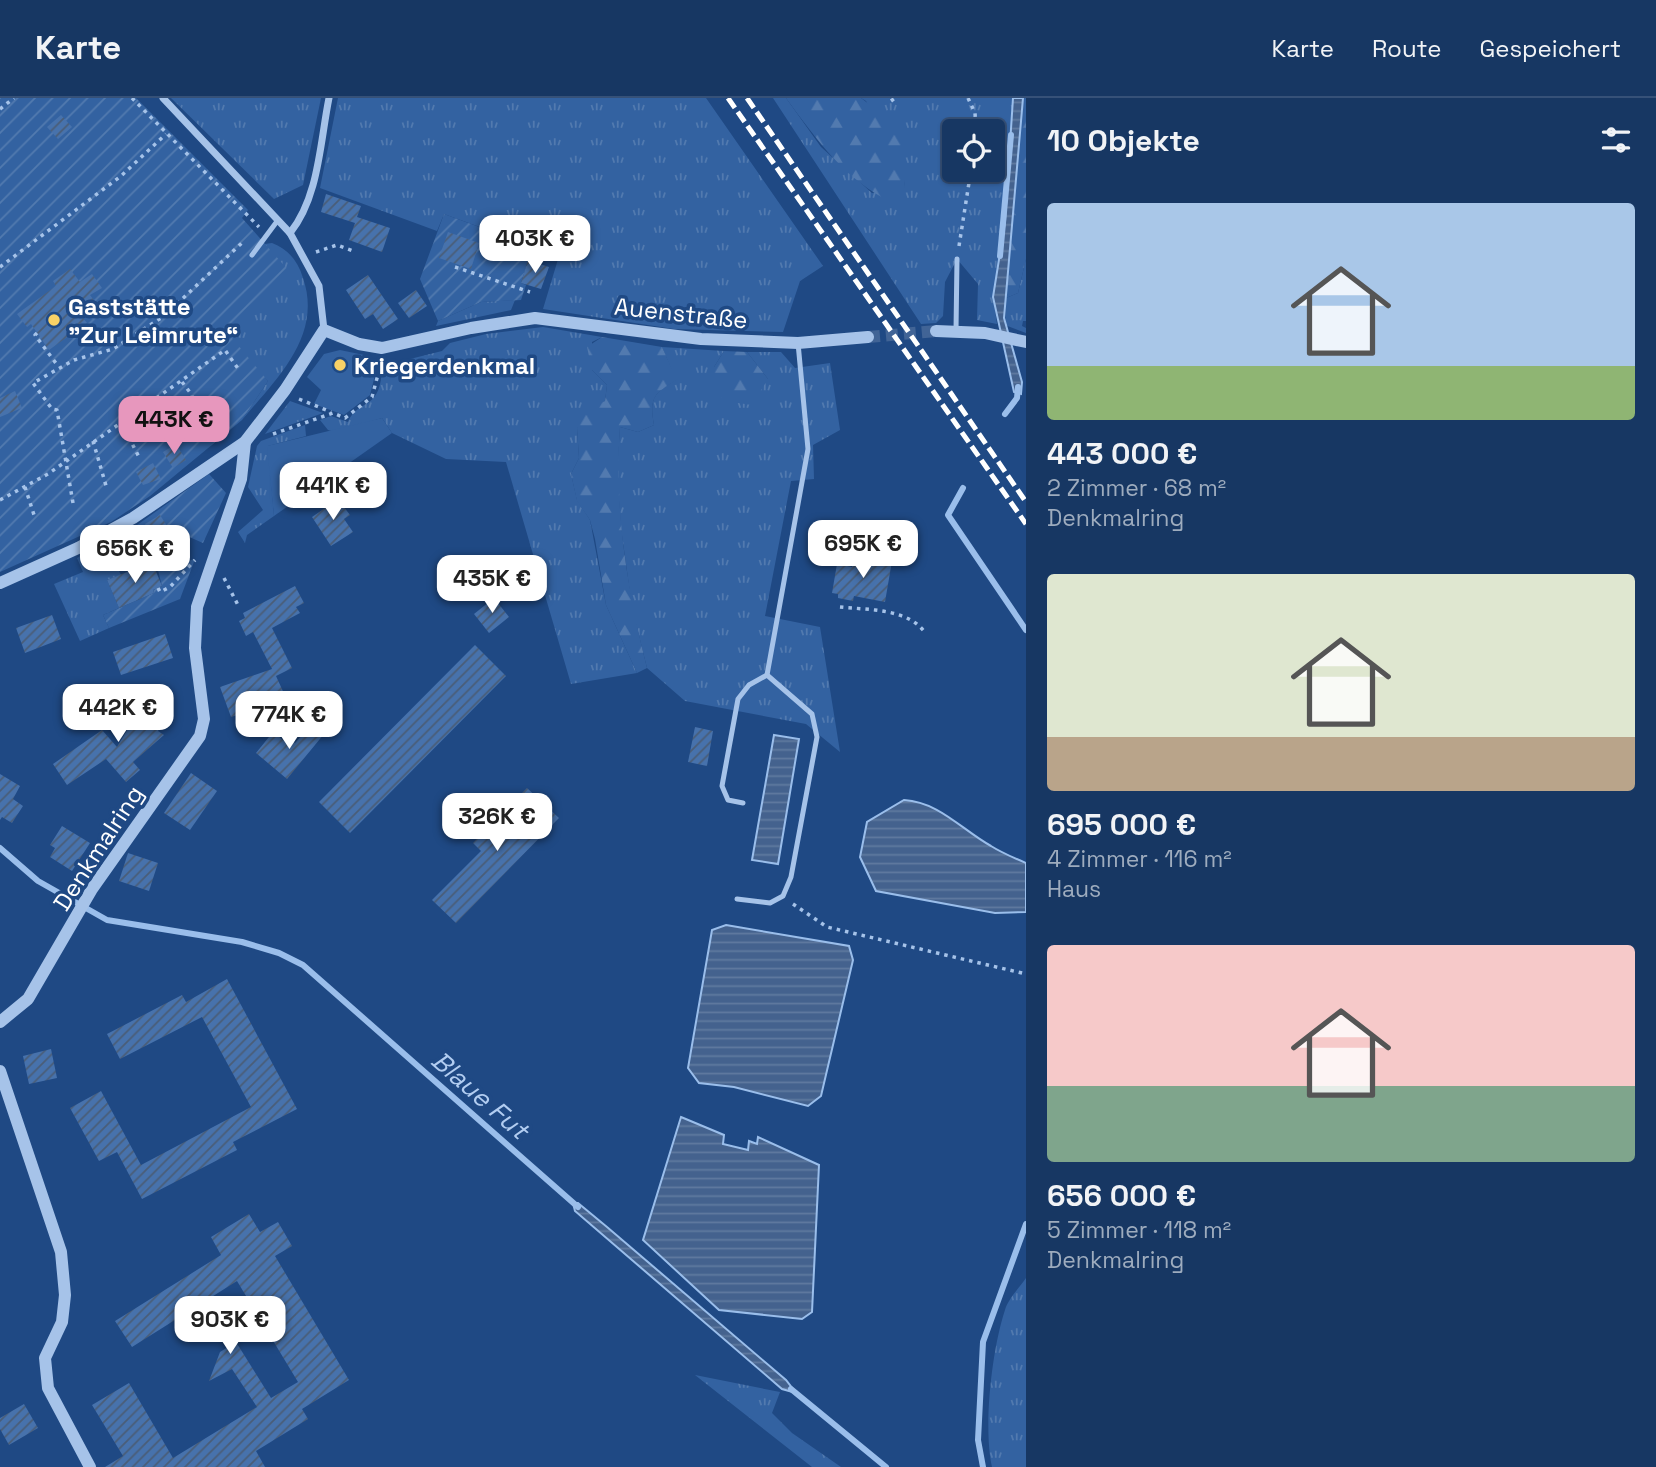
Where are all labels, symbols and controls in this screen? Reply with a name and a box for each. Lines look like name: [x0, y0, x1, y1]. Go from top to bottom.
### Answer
text: Karte: [35, 27, 121, 69]
text: Karte: [1272, 33, 1334, 64]
text: Route: [1372, 33, 1441, 64]
text: Gespeichert: [1479, 33, 1621, 64]
map controls: [942, 119, 1005, 182]
button: locate: [942, 119, 1005, 182]
text: 10 Objekte: [1047, 121, 1200, 160]
icon: filters: [1597, 121, 1635, 159]
pin: 403K €: [478, 216, 592, 275]
text: 403K €: [495, 223, 575, 253]
icon: home: [1278, 248, 1404, 374]
place label: Gaststätte "Zur Leimrute“: [68, 291, 239, 350]
street label: Auenstraße: [613, 291, 749, 335]
marker: Gaststätte "Zur Leimrute“: [46, 312, 62, 328]
place label: Kriegerdenkmal: [354, 350, 535, 381]
marker: Kriegerdenkmal: [332, 357, 348, 373]
pin: 443K €: [117, 396, 231, 456]
text: 443K €: [134, 404, 214, 434]
text: 443 000 €: [1047, 434, 1197, 473]
pin: 441K €: [276, 462, 390, 522]
text: 441K €: [296, 470, 370, 500]
text: 2 Zimmer · 68 m²: [1047, 473, 1226, 503]
text: Denkmalring: [1047, 503, 1184, 533]
pin: 695K €: [806, 520, 920, 580]
pin: 656K €: [78, 526, 192, 585]
text: 695K €: [824, 528, 902, 558]
text: 656K €: [96, 533, 174, 563]
pin: 435K €: [435, 556, 549, 615]
text: 435K €: [453, 563, 531, 593]
icon: home: [1278, 619, 1404, 745]
pin: 442K €: [61, 684, 175, 744]
text: 442K €: [79, 692, 157, 722]
pin: 774K €: [232, 692, 346, 751]
text: 774K €: [252, 699, 326, 729]
street label: Denkmalring: [46, 780, 150, 916]
pin: 326K €: [440, 794, 554, 853]
text: 326K €: [458, 801, 536, 831]
text: 695 000 €: [1047, 805, 1196, 844]
text: 4 Zimmer · 116 m²: [1047, 844, 1232, 874]
text: Haus: [1047, 874, 1101, 904]
icon: home: [1278, 990, 1404, 1116]
water label: Blaue Fut: [424, 1043, 537, 1148]
text: 656 000 €: [1047, 1176, 1196, 1215]
text: 5 Zimmer · 118 m²: [1047, 1215, 1231, 1245]
text: Denkmalring: [1047, 1245, 1184, 1275]
pin: 903K €: [173, 1296, 287, 1356]
text: 903K €: [191, 1304, 269, 1334]

